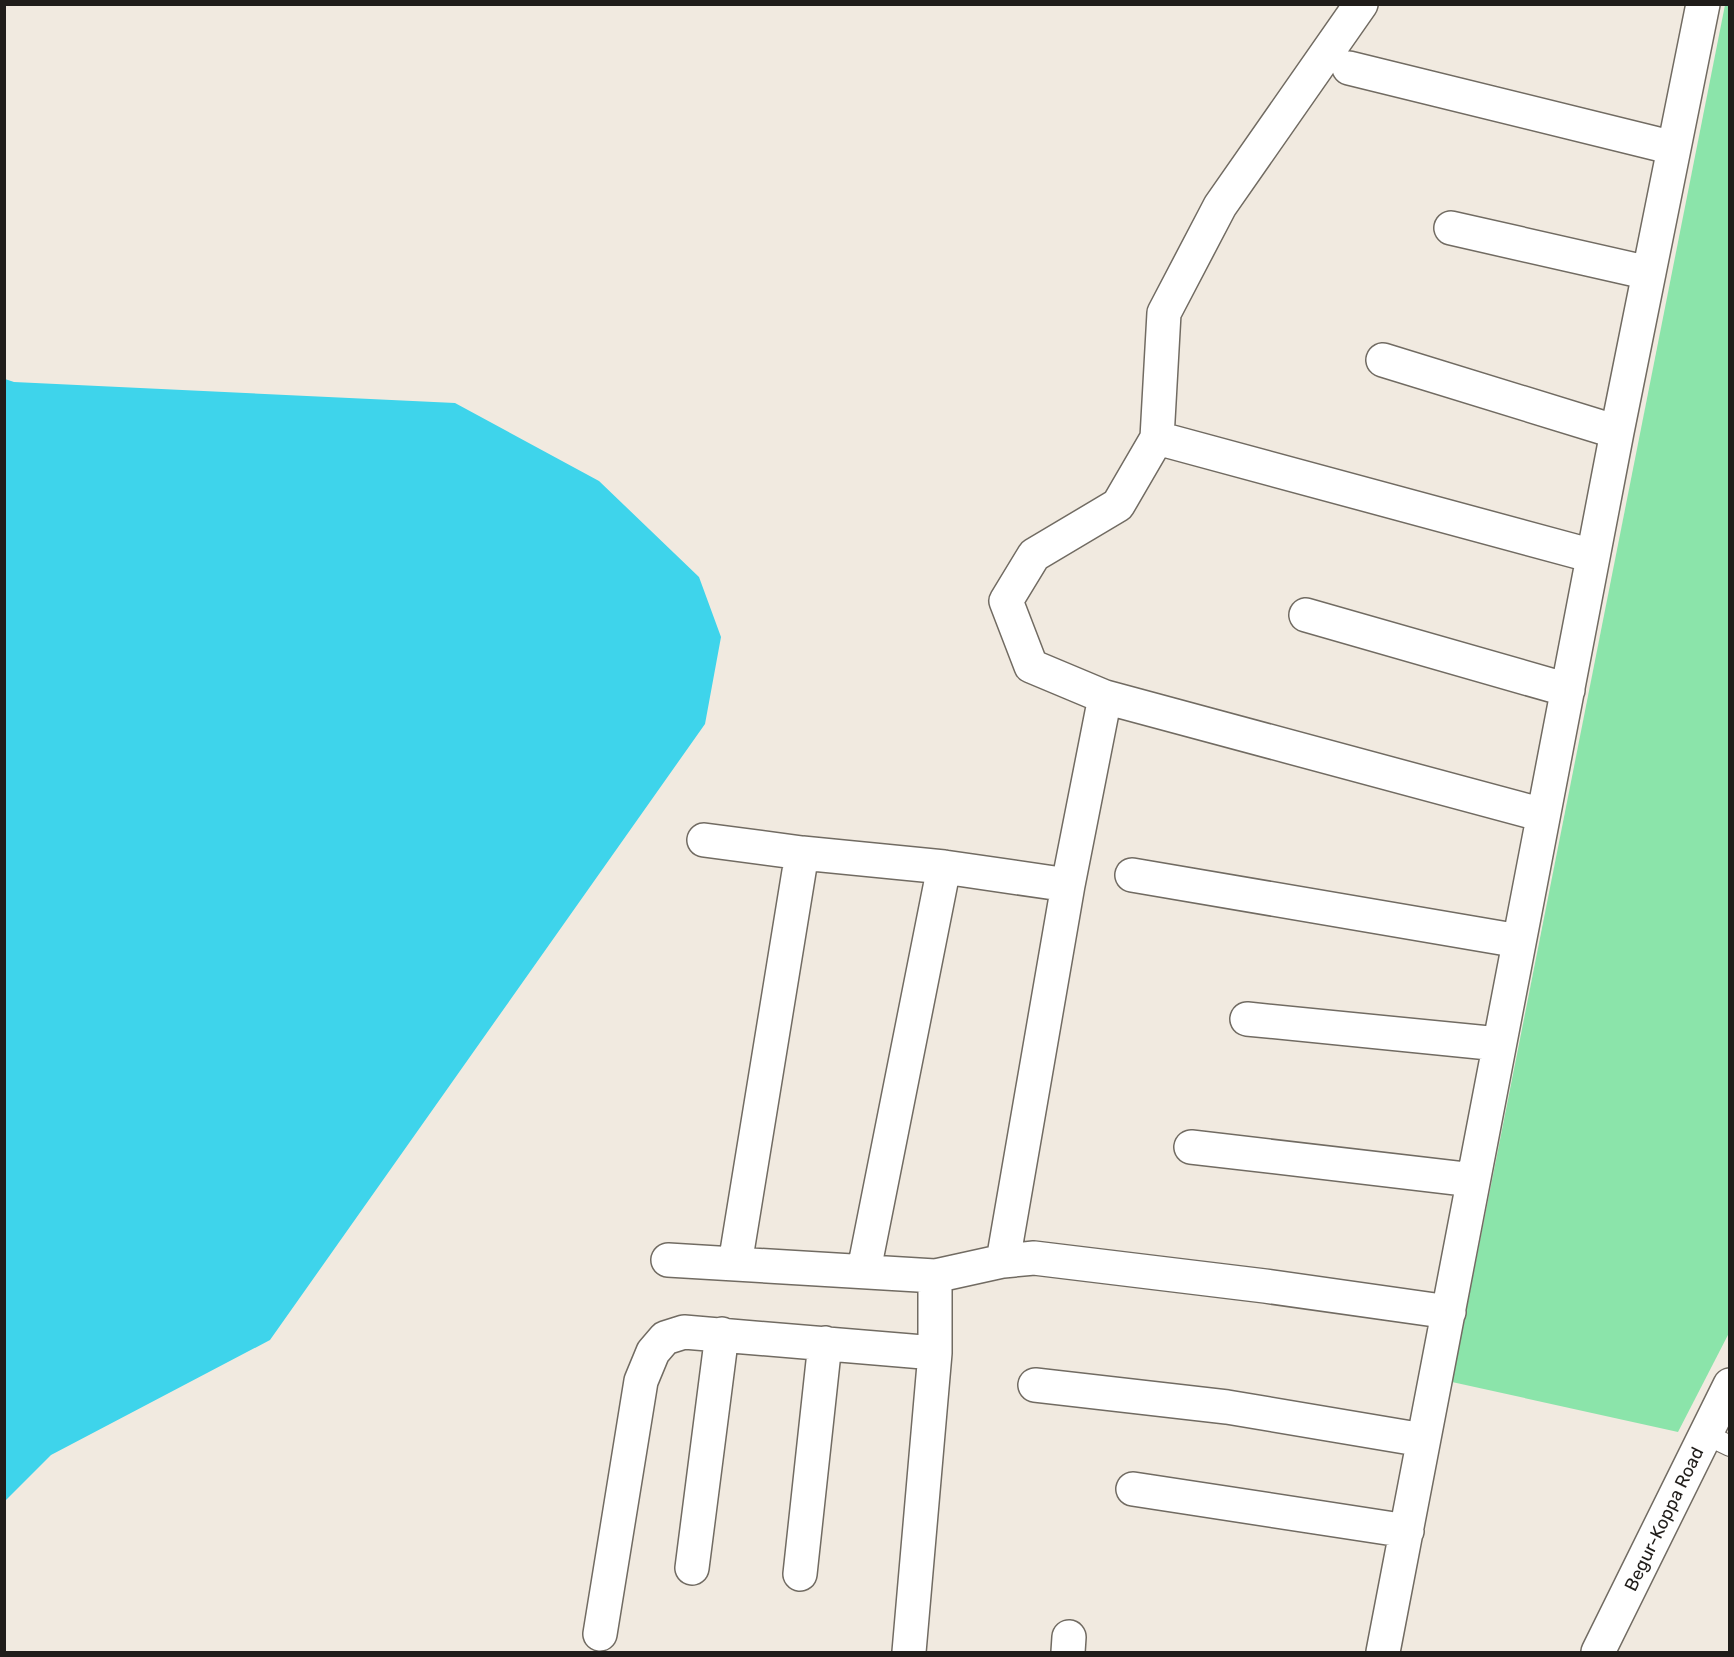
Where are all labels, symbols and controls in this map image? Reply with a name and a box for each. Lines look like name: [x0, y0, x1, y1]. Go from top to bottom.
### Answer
street label: Begur-Koppa Road: [1620, 1443, 1708, 1595]

